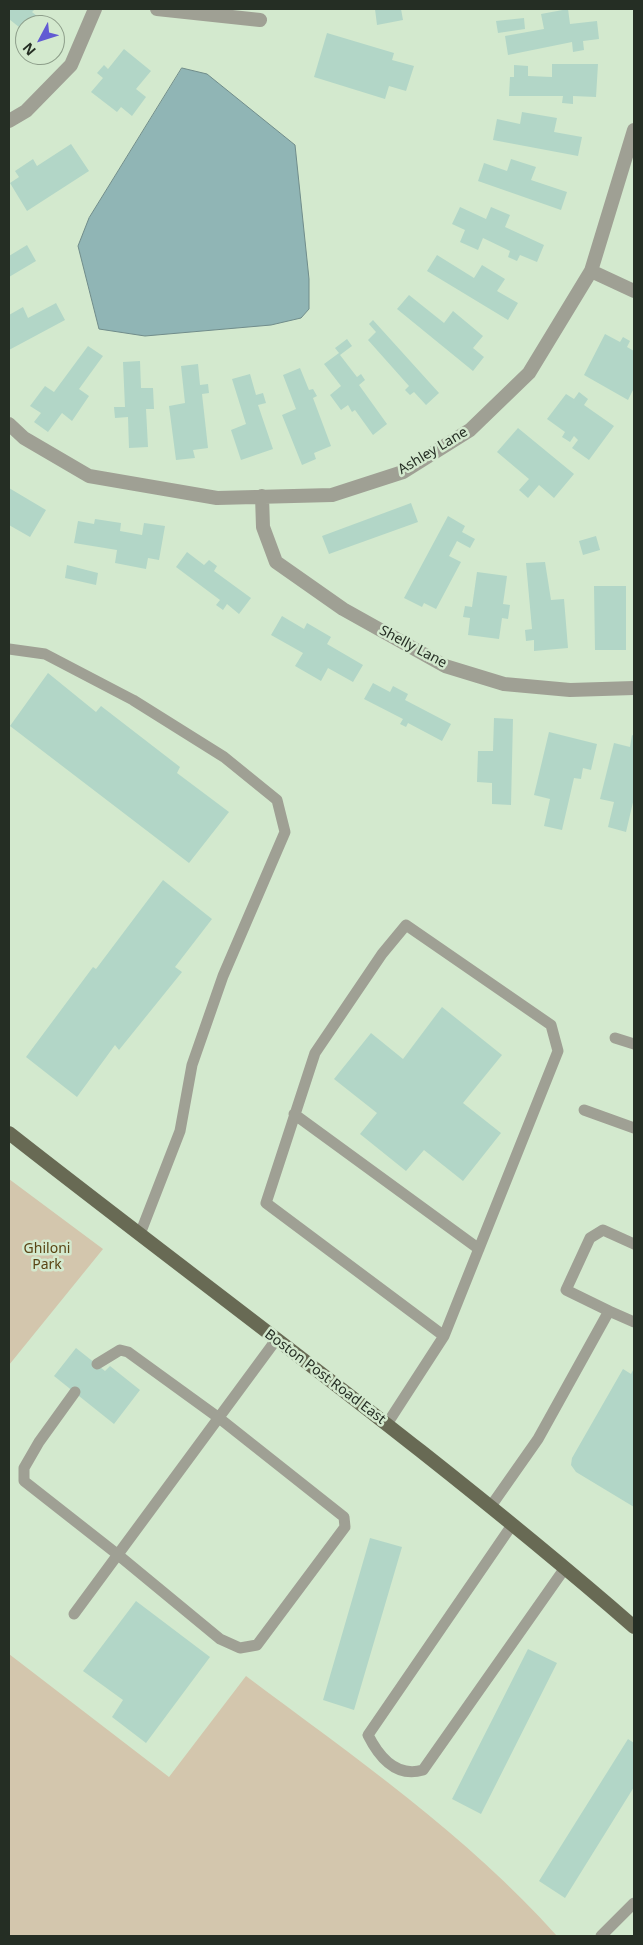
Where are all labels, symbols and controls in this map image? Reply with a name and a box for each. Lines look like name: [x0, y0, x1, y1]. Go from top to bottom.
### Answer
north arrow: [15, 15, 65, 65]
text: N: [18, 39, 40, 60]
street label: Ashley Lane: [395, 424, 471, 478]
street label: Shelly Lane: [376, 622, 450, 672]
park label: Ghiloni Park: [24, 1241, 70, 1274]
street label: Boston Post Road East: [261, 1326, 389, 1428]

